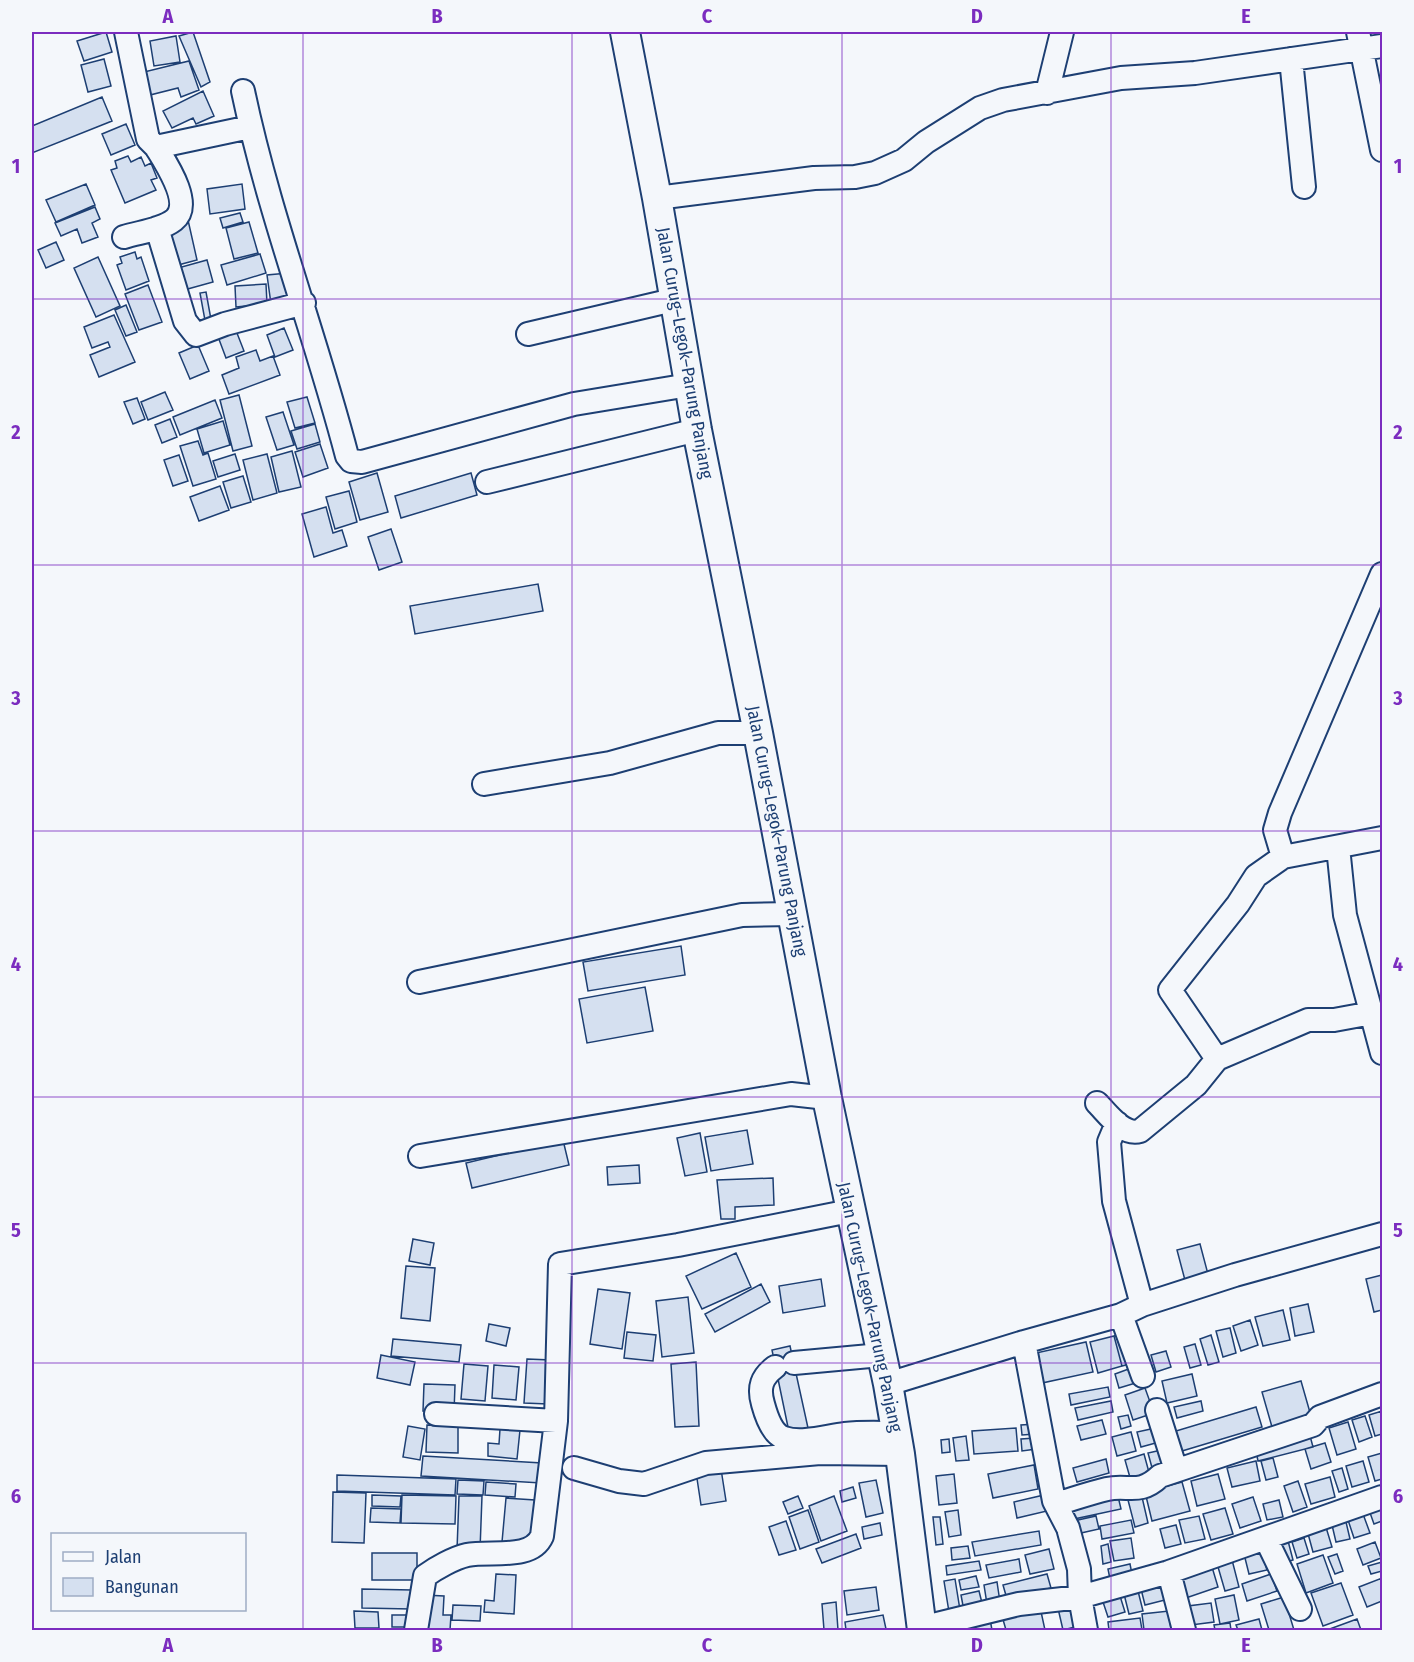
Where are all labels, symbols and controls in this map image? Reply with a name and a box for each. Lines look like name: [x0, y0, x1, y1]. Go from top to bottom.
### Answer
text: A: [162, 4, 175, 28]
text: B: [431, 4, 443, 28]
text: C: [702, 4, 713, 28]
text: D: [971, 4, 983, 28]
text: E: [1241, 4, 1251, 28]
text: 1: [12, 154, 20, 178]
text: 1: [1394, 154, 1402, 178]
street label: Jalan Curug–Legok–Parung Panjang: [652, 225, 718, 481]
text: 2: [10, 420, 21, 444]
text: 2: [1392, 420, 1403, 444]
text: 3: [10, 686, 21, 710]
text: 3: [1392, 686, 1403, 710]
street label: Jalan Curug–Legok–Parung Panjang: [742, 704, 812, 959]
text: 4: [11, 952, 21, 976]
text: 4: [1393, 952, 1403, 976]
street label: Jalan Curug–Legok–Parung Panjang: [833, 1180, 907, 1435]
text: 5: [11, 1218, 21, 1242]
text: 5: [1393, 1218, 1403, 1242]
text: 6: [11, 1484, 21, 1508]
text: 6: [1393, 1484, 1403, 1508]
legend: [51, 1533, 246, 1611]
text: Jalan: [105, 1546, 142, 1568]
text: Bangunan: [105, 1576, 179, 1598]
text: A: [162, 1633, 175, 1657]
text: B: [431, 1633, 443, 1657]
text: C: [702, 1633, 713, 1657]
text: D: [971, 1633, 983, 1657]
text: E: [1241, 1633, 1251, 1657]

